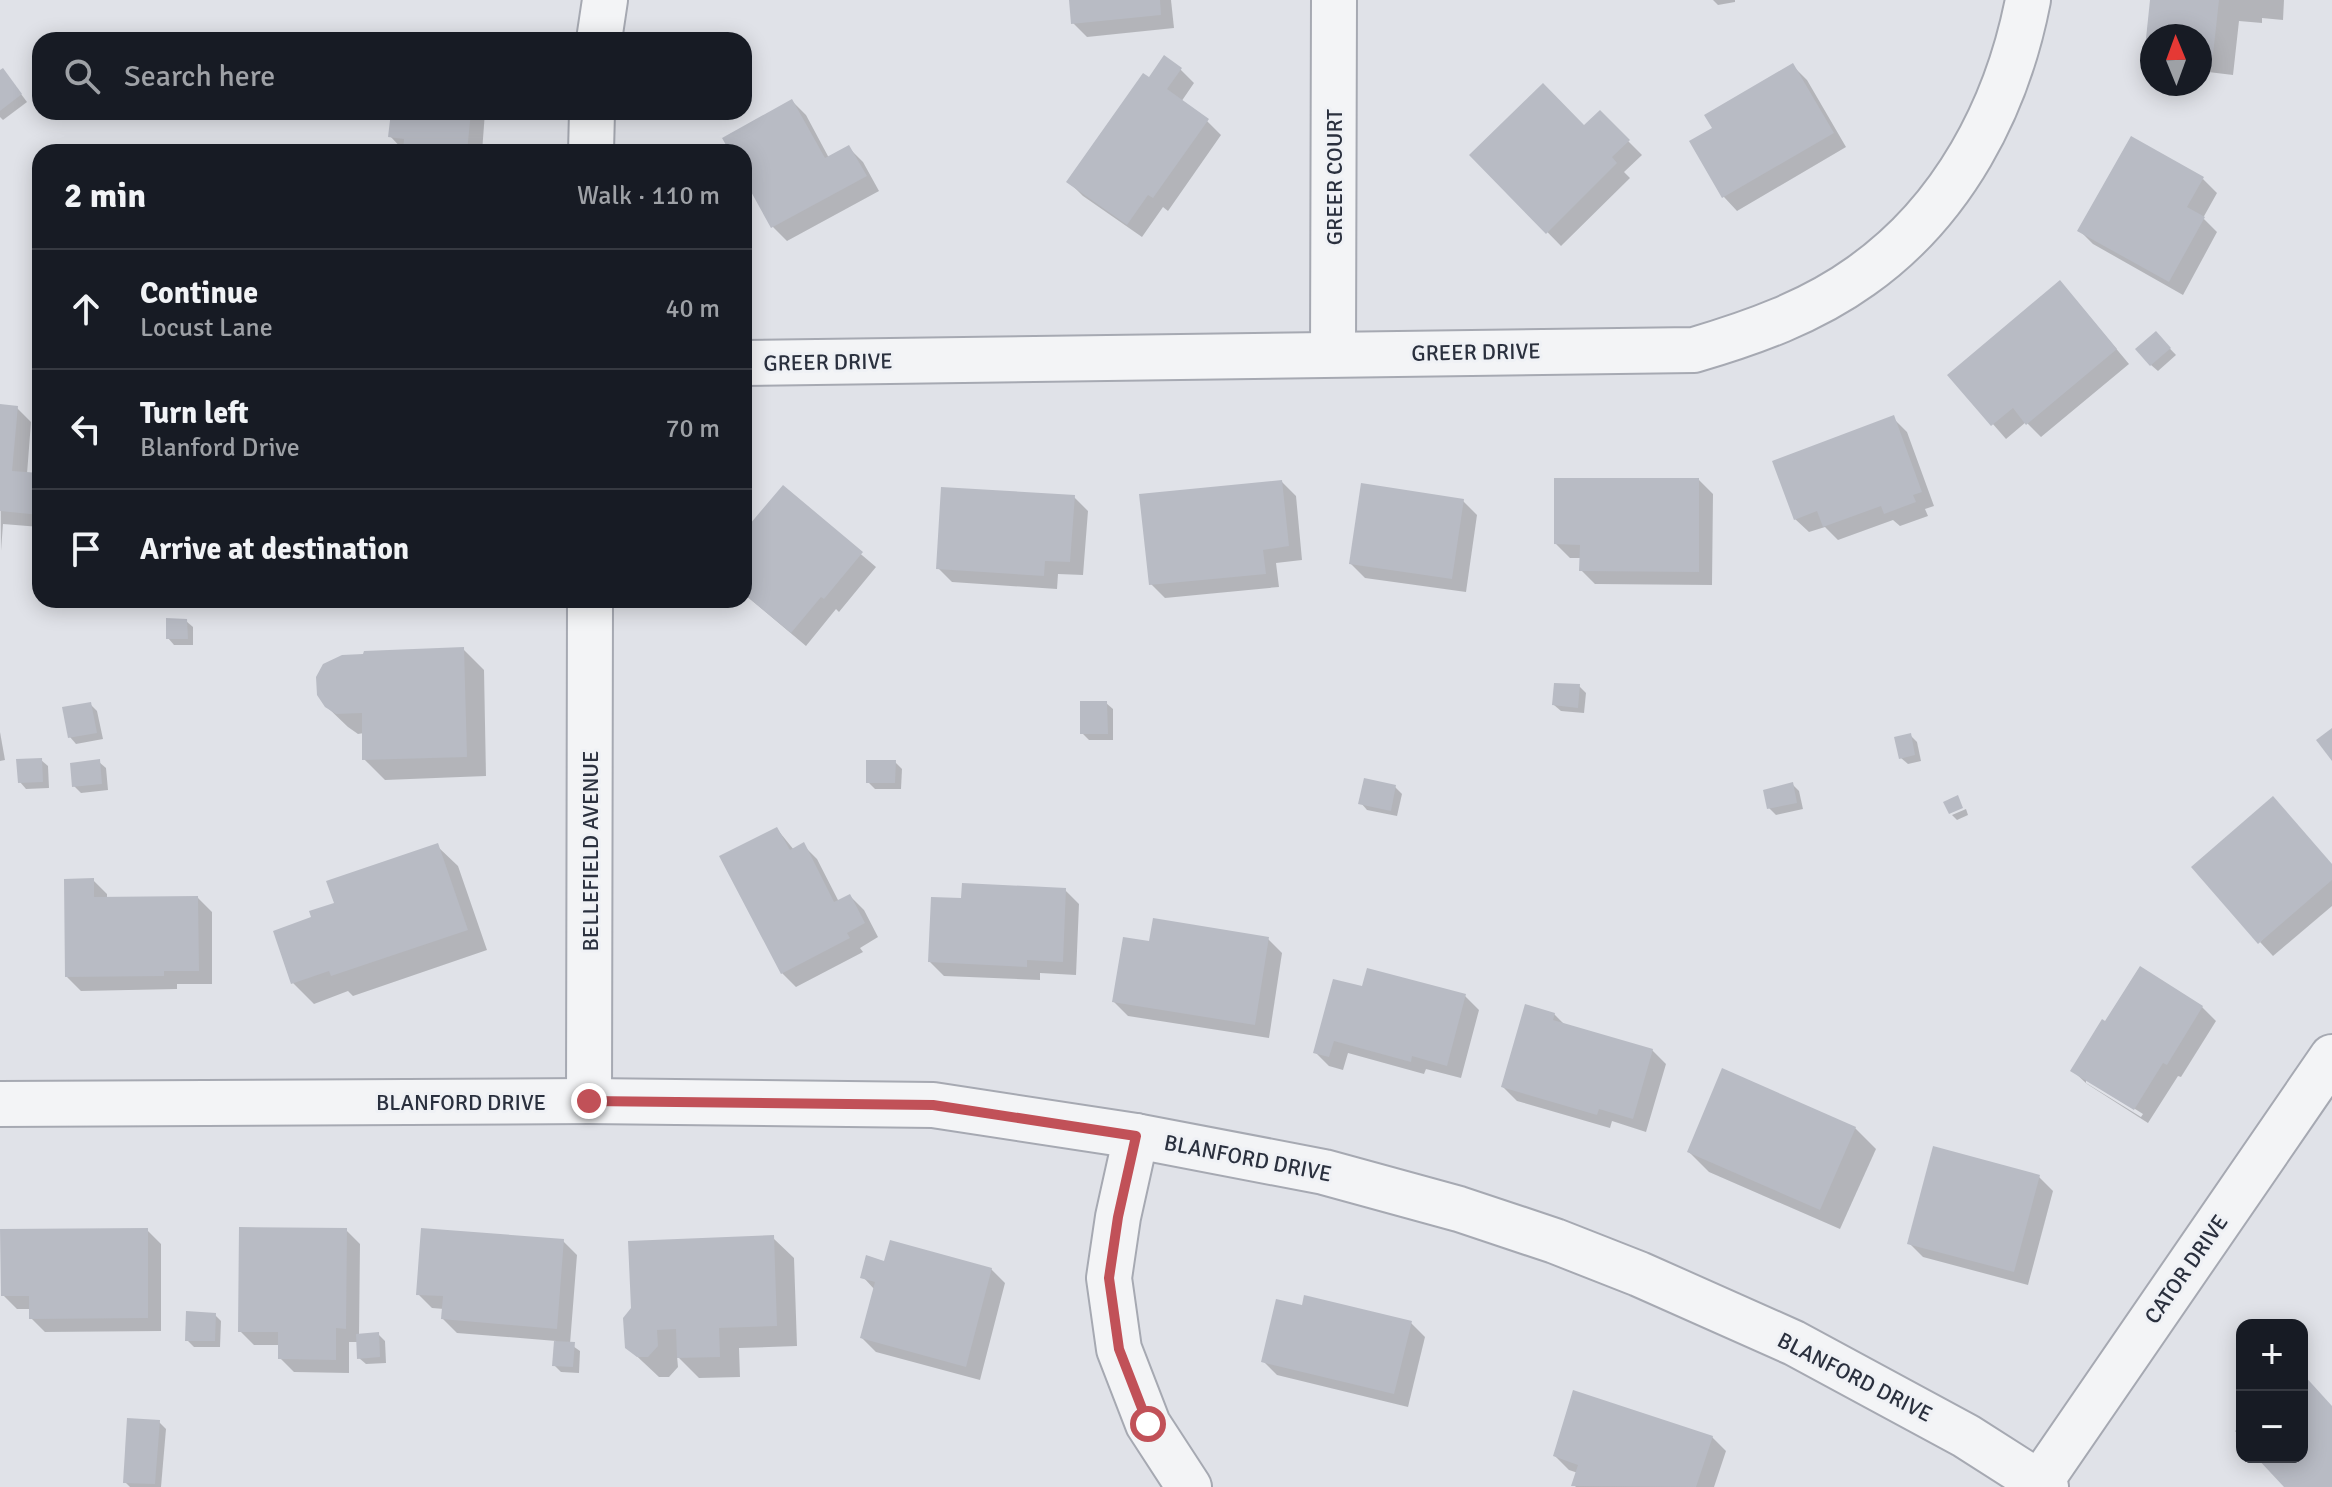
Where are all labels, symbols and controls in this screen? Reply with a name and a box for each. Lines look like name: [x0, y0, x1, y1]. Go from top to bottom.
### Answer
north arrow: [2140, 24, 2212, 96]
search box: [32, 32, 752, 120]
icon: search: [60, 54, 104, 98]
text: Search here: [124, 58, 275, 95]
street label: GREER COURT: [1321, 109, 1348, 245]
text: 2 min: [64, 175, 146, 217]
text: Walk · 110 m: [577, 180, 720, 212]
text: Continue: [140, 275, 258, 312]
icon: ahead: [64, 287, 108, 331]
text: 40 m: [665, 293, 720, 325]
text: Locust Lane: [140, 312, 273, 344]
street label: GREER DRIVE: [1411, 337, 1541, 367]
street label: GREER DRIVE: [763, 347, 893, 377]
text: Turn left: [140, 395, 249, 432]
icon: left: [64, 407, 108, 451]
text: 70 m: [665, 413, 720, 445]
text: Blanford Drive: [140, 432, 300, 464]
icon: arrive: [64, 527, 108, 571]
text: Arrive at destination: [140, 531, 409, 568]
street label: BELLEFIELD AVENUE: [577, 750, 604, 952]
route end: [571, 1083, 607, 1119]
street label: BLANFORD DRIVE: [376, 1089, 546, 1116]
street label: BLANFORD DRIVE: [1162, 1129, 1334, 1187]
street label: CATOR DRIVE: [2138, 1209, 2234, 1329]
map controls: [2236, 1319, 2308, 1463]
button: +: [2236, 1319, 2308, 1391]
street label: BLANFORD DRIVE: [1773, 1326, 1937, 1428]
button: −: [2236, 1391, 2308, 1463]
route start: [1130, 1406, 1166, 1442]

